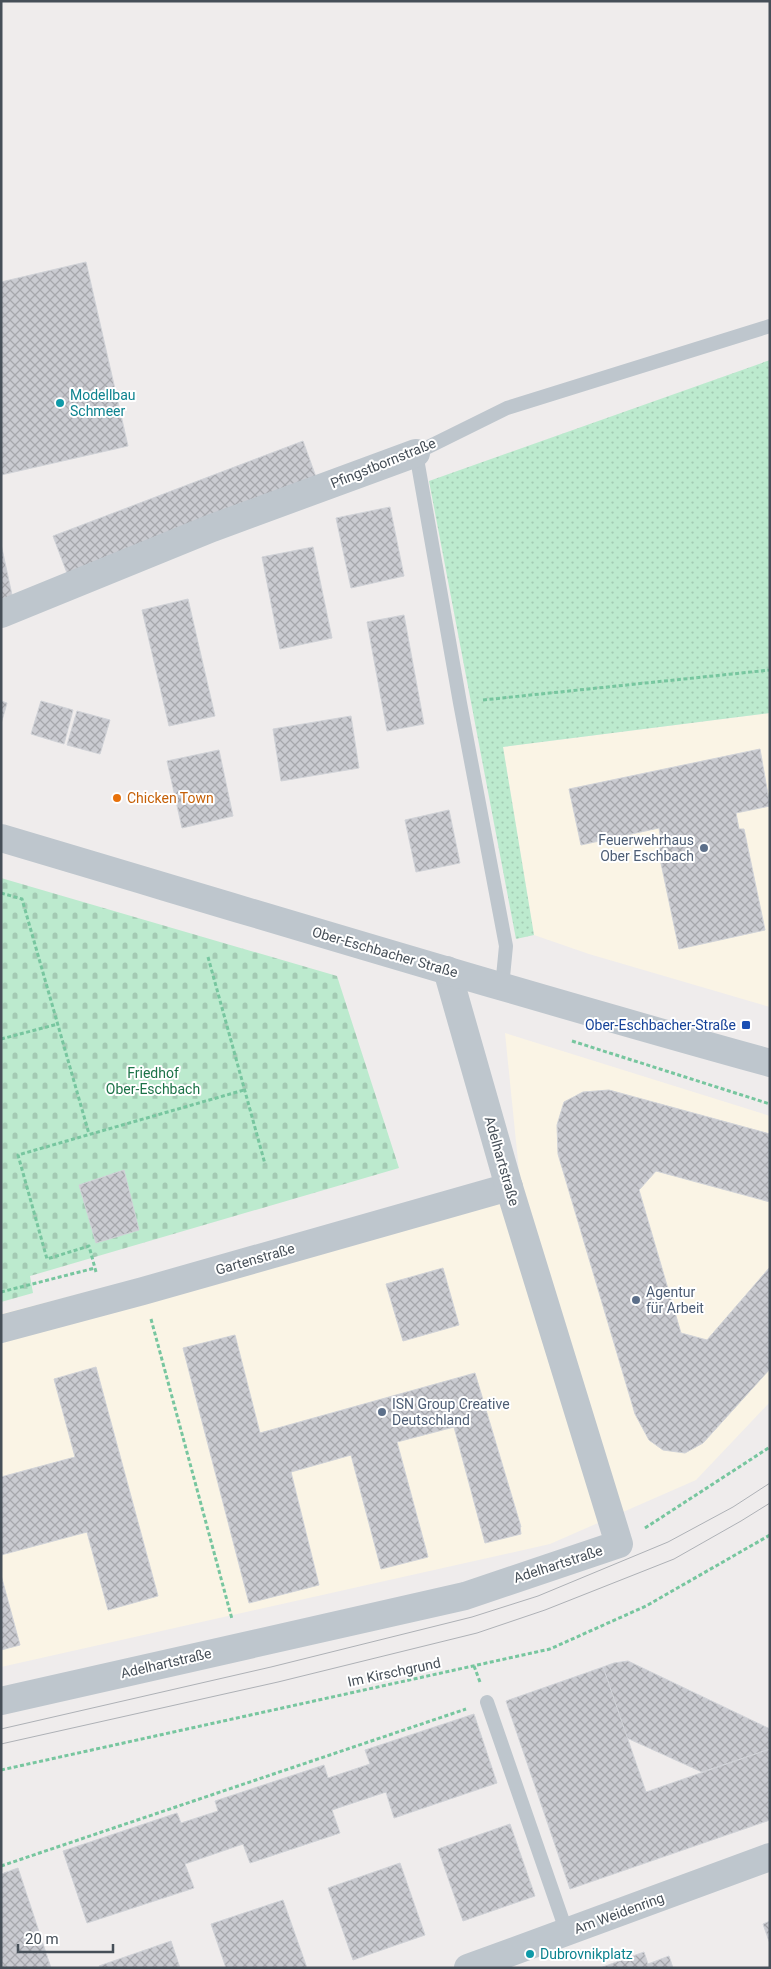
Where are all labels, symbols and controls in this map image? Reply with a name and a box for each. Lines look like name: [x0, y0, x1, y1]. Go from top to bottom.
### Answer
place label: Modellbau Schmeer: [70, 387, 136, 419]
marker: Modellbau Schmeer: [54, 397, 66, 409]
street label: Pfingstbornstraße: [328, 435, 438, 491]
place label: Chicken Town: [127, 790, 214, 806]
marker: Chicken Town: [111, 792, 123, 804]
place label: Feuerwehrhaus Ober Eschbach: [598, 832, 694, 864]
marker: Feuerwehrhaus Ober Eschbach: [698, 842, 710, 854]
street label: Ober-Eschbacher Straße: [310, 924, 460, 980]
place label: Ober-Eschbacher-Straße: [585, 1017, 736, 1033]
marker: Ober-Eschbacher-Straße: [740, 1019, 752, 1031]
park label: Friedhof Ober-Eschbach: [106, 1065, 200, 1097]
street label: Adelhartstraße: [482, 1114, 522, 1208]
street label: Gartenstraße: [214, 1240, 296, 1278]
place label: Agentur für Arbeit: [646, 1284, 704, 1316]
marker: Agentur für Arbeit: [630, 1294, 642, 1306]
place label: ISN Group Creative Deutschland: [392, 1396, 510, 1428]
marker: ISN Group Creative Deutschland: [376, 1406, 388, 1418]
street label: Adelhartstraße: [512, 1542, 604, 1586]
street label: Adelhartstraße: [119, 1645, 213, 1681]
street label: Im Kirschgrund: [346, 1654, 442, 1690]
street label: Am Weidenring: [572, 1889, 666, 1937]
scale bar: [18, 1922, 112, 1954]
text: 20 m: [25, 1930, 59, 1948]
place label: Dubrovnikplatz: [540, 1946, 633, 1962]
marker: Dubrovnikplatz: [524, 1948, 536, 1960]

